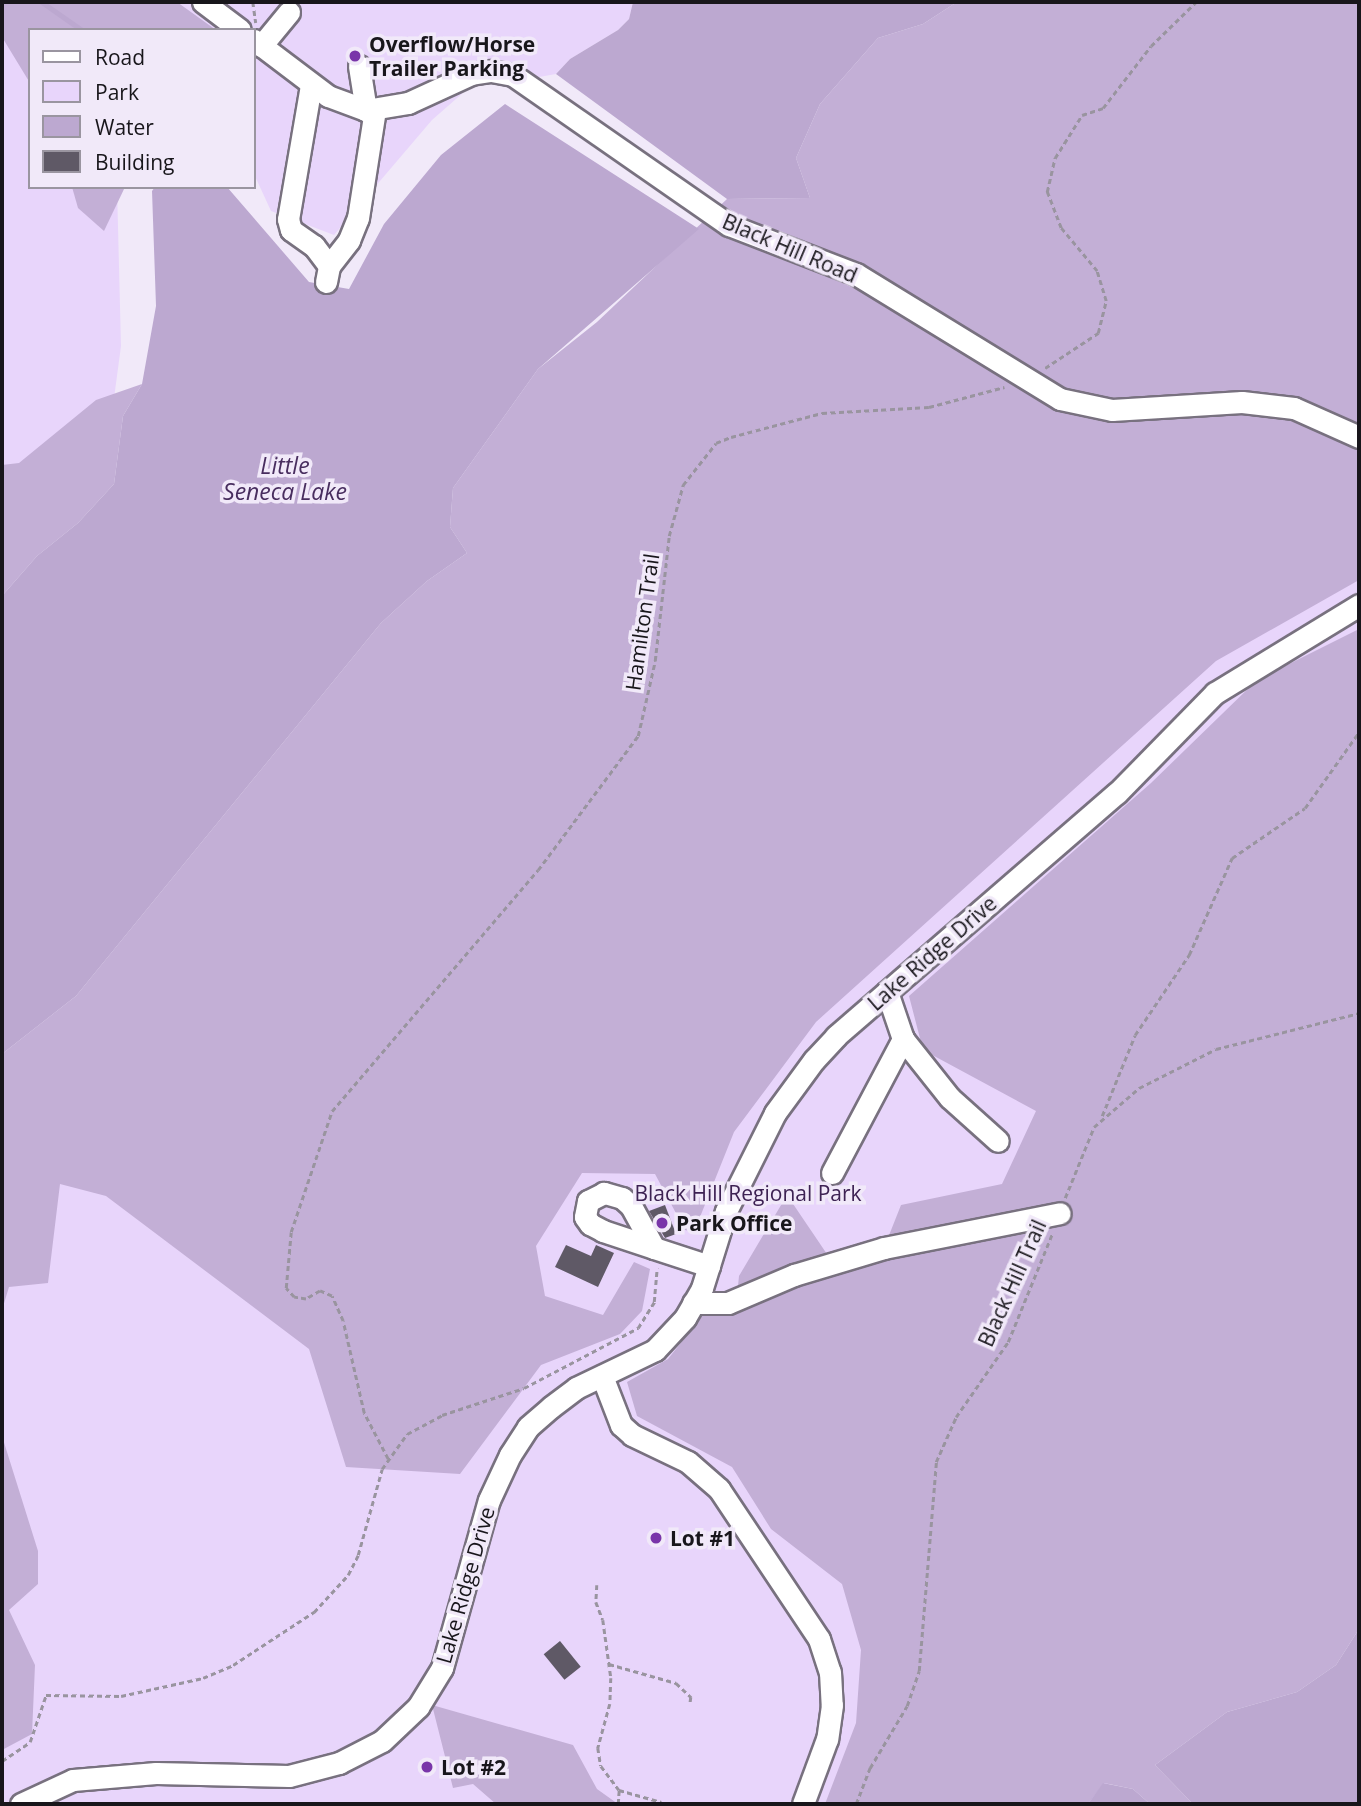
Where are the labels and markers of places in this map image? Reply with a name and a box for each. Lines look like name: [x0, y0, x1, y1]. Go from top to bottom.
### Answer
place label: Overflow/Horse Trailer Parking: [369, 31, 535, 81]
marker: Overflow/Horse Trailer Parking: [347, 48, 363, 64]
place label: Park Office: [676, 1210, 792, 1236]
marker: Park Office: [654, 1215, 670, 1231]
place label: Lot #1: [670, 1525, 735, 1551]
marker: Lot #1: [648, 1530, 664, 1546]
place label: Lot #2: [441, 1754, 506, 1780]
marker: Lot #2: [419, 1759, 435, 1775]

